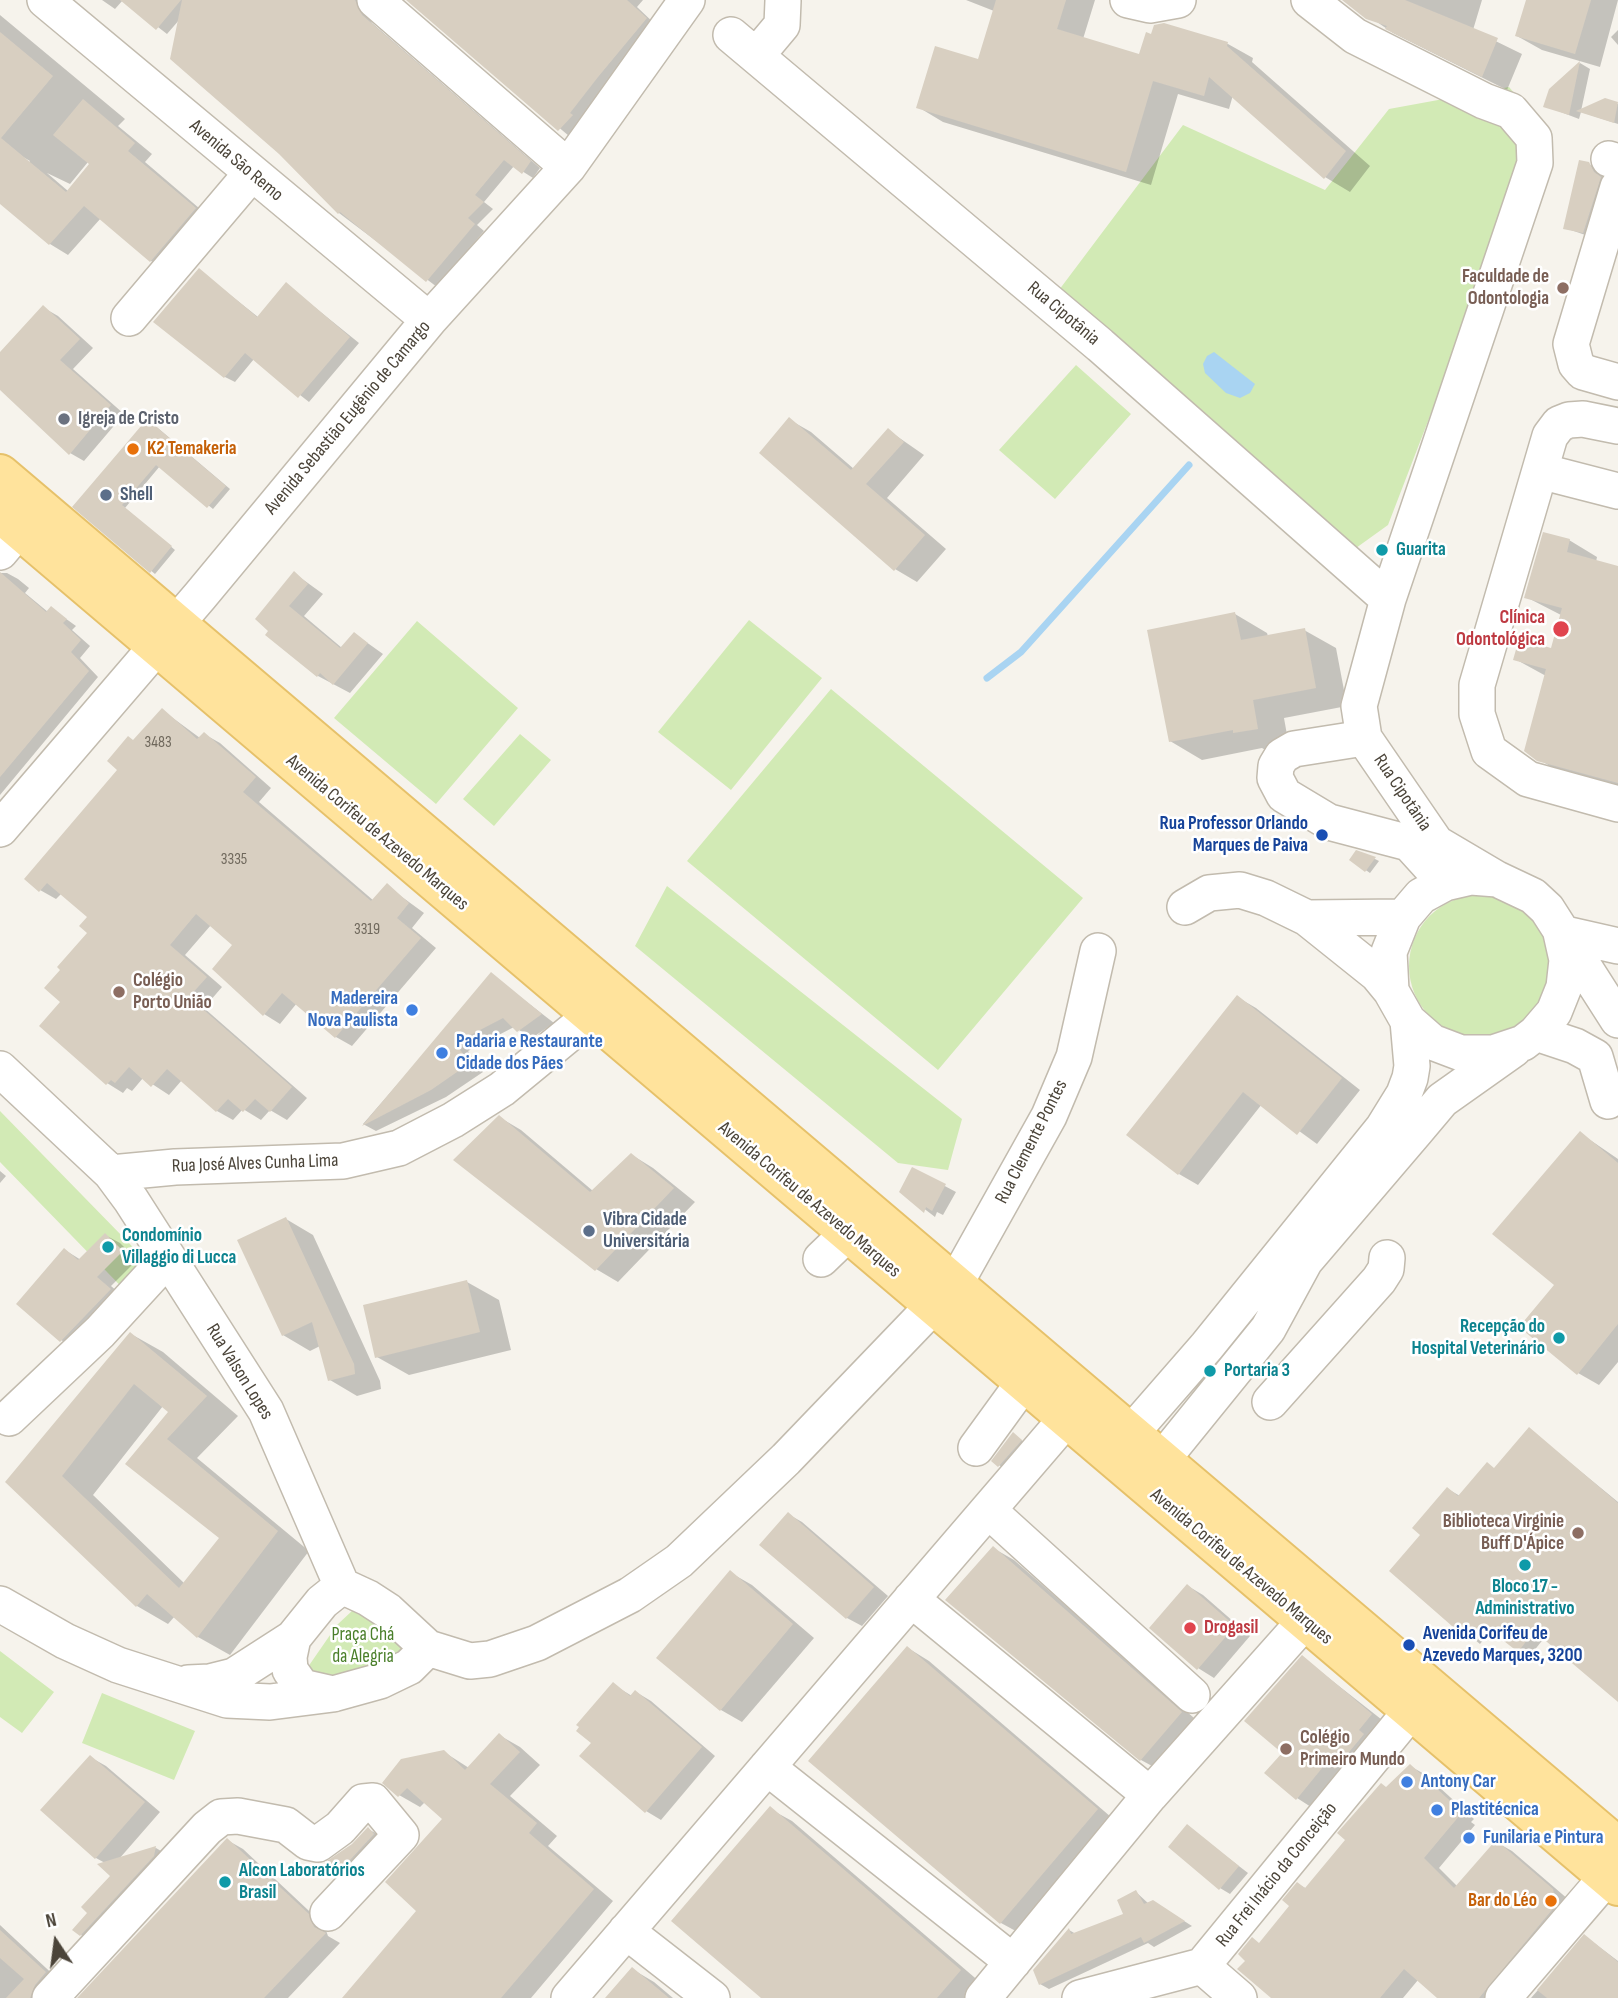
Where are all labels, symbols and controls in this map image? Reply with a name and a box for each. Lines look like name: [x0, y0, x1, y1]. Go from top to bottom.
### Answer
street label: Avenida São Remo: [185, 115, 287, 207]
place label: Faculdade de Odontologia: [1462, 266, 1549, 310]
street label: Rua Cipotânia: [1022, 277, 1104, 351]
marker: Faculdade de Odontologia: [1555, 280, 1571, 296]
street label: Avenida Sebastião Eugênio de Camargo: [260, 316, 436, 520]
place label: Igreja de Cristo: [78, 408, 179, 430]
marker: Igreja de Cristo: [56, 411, 72, 427]
place label: K2 Temakeria: [147, 438, 237, 460]
marker: K2 Temakeria: [125, 441, 141, 457]
place label: Shell: [120, 484, 153, 506]
marker: Shell: [98, 487, 114, 503]
place label: Guarita: [1396, 539, 1446, 561]
marker: Guarita: [1374, 542, 1390, 558]
place label: Clínica Odontológica: [1456, 607, 1545, 651]
marker: Clínica Odontológica: [1551, 619, 1571, 639]
house number: 3483: [144, 733, 172, 753]
street label: Avenida Corifeu de Azevedo Marques: [281, 750, 473, 916]
street label: Rua Cipotânia: [1368, 750, 1436, 836]
place label: Rua Professor Orlando Marques de Paiva: [1160, 813, 1308, 857]
marker: Rua Professor Orlando Marques de Paiva: [1314, 827, 1330, 843]
house number: 3335: [221, 850, 247, 870]
house number: 3319: [354, 920, 380, 940]
place label: Colégio Porto União: [133, 970, 212, 1014]
marker: Colégio Porto União: [111, 984, 127, 1000]
place label: Madereira Nova Paulista: [308, 988, 398, 1032]
marker: Madereira Nova Paulista: [404, 1002, 420, 1018]
place label: Padaria e Restaurante Cidade dos Pães: [456, 1031, 603, 1075]
marker: Padaria e Restaurante Cidade dos Pães: [434, 1045, 450, 1061]
street label: Rua Clemente Pontes: [991, 1076, 1073, 1208]
street label: Avenida Corifeu de Azevedo Marques: [713, 1117, 905, 1283]
street label: Rua José Alves Cunha Lima: [171, 1150, 339, 1178]
place label: Vibra Cidade Universitária: [603, 1209, 690, 1253]
marker: Vibra Cidade Universitária: [581, 1223, 597, 1239]
place label: Condomínio Villaggio di Lucca: [122, 1225, 236, 1269]
marker: Condomínio Villaggio di Lucca: [100, 1239, 116, 1255]
place label: Recepção do Hospital Veterinário: [1411, 1316, 1545, 1360]
street label: Rua Valson Lopes: [201, 1320, 277, 1424]
marker: Recepção do Hospital Veterinário: [1551, 1330, 1567, 1346]
place label: Portaria 3: [1224, 1360, 1290, 1382]
marker: Portaria 3: [1202, 1363, 1218, 1379]
street label: Avenida Corifeu de Azevedo Marques: [1145, 1484, 1337, 1650]
place label: Biblioteca Virginie Buff D'Ápice: [1443, 1511, 1564, 1555]
marker: Biblioteca Virginie Buff D'Ápice: [1570, 1525, 1586, 1541]
marker: Bloco 17 - Administrativo: [1517, 1557, 1533, 1573]
place label: Bloco 17 - Administrativo: [1475, 1576, 1575, 1620]
place label: Drogasil: [1204, 1617, 1258, 1639]
marker: Drogasil: [1182, 1620, 1198, 1636]
place label: Avenida Corifeu de Azevedo Marques, 3200: [1423, 1623, 1583, 1667]
park label: Praça Chá da Alegria: [332, 1624, 394, 1668]
marker: Avenida Corifeu de Azevedo Marques, 3200: [1401, 1637, 1417, 1653]
place label: Colégio Primeiro Mundo: [1300, 1727, 1405, 1771]
marker: Colégio Primeiro Mundo: [1278, 1741, 1294, 1757]
place label: Antony Car: [1421, 1771, 1496, 1793]
marker: Antony Car: [1399, 1774, 1415, 1790]
street label: Rua Frei Inácio da Conceição: [1212, 1798, 1342, 1952]
place label: Plastitécnica: [1451, 1799, 1539, 1821]
marker: Plastitécnica: [1429, 1802, 1445, 1818]
place label: Funilaria e Pintura: [1483, 1827, 1603, 1849]
marker: Funilaria e Pintura: [1461, 1830, 1477, 1846]
place label: Alcon Laboratórios Brasil: [239, 1860, 365, 1904]
marker: Alcon Laboratórios Brasil: [217, 1874, 233, 1890]
place label: Bar do Léo: [1468, 1890, 1537, 1912]
marker: Bar do Léo: [1543, 1893, 1559, 1909]
north arrow: [21, 1907, 91, 1977]
text: N: [44, 1909, 59, 1933]

